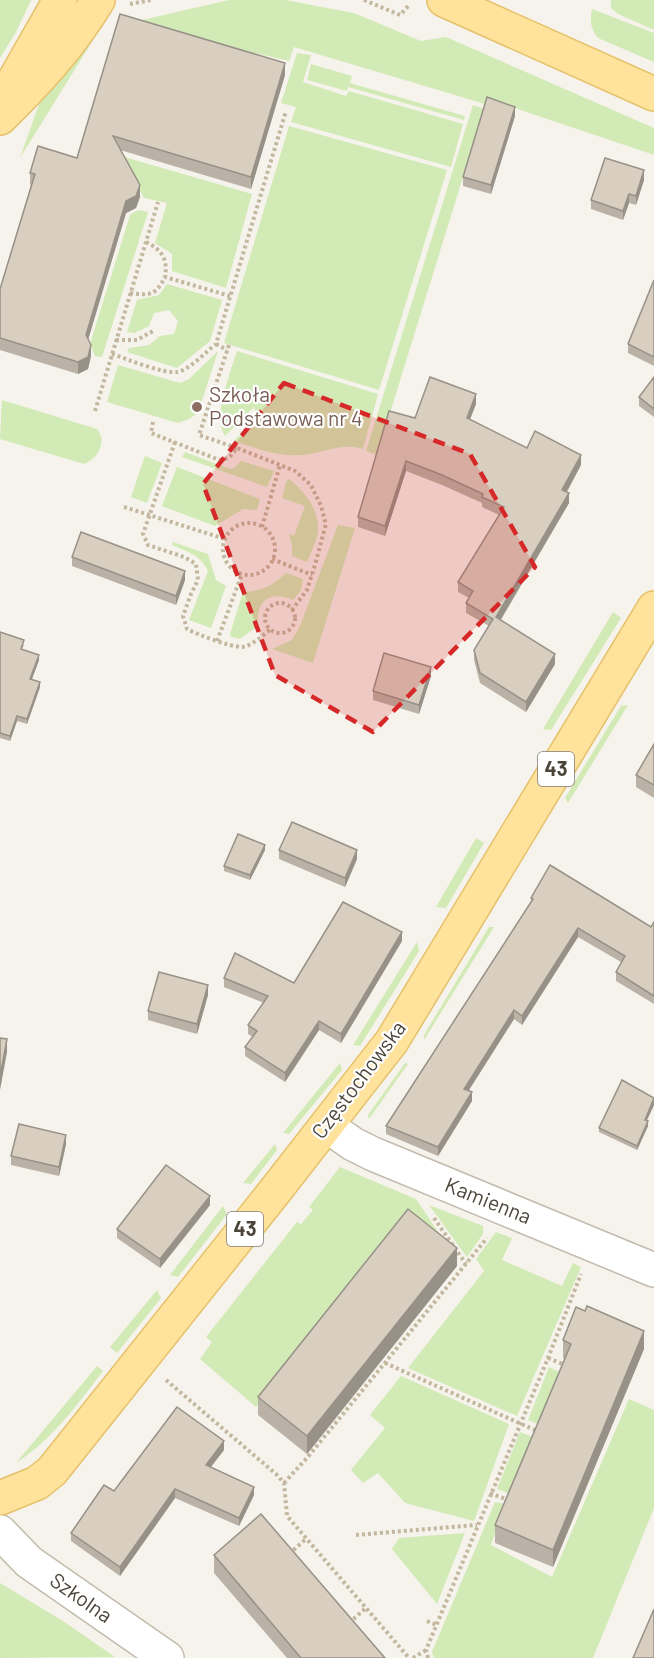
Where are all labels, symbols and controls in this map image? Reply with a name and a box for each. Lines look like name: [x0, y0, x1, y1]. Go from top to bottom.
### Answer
place label: Szkoła Podstawowa nr 4: [209, 381, 363, 430]
marker: Szkoła Podstawowa nr 4: [190, 400, 204, 414]
road number: 43: [538, 752, 574, 786]
street label: Częstochowska: [305, 1015, 410, 1143]
street label: Kamienna: [442, 1171, 535, 1228]
road number: 43: [227, 1212, 263, 1246]
street label: Szkolna: [46, 1566, 118, 1627]

